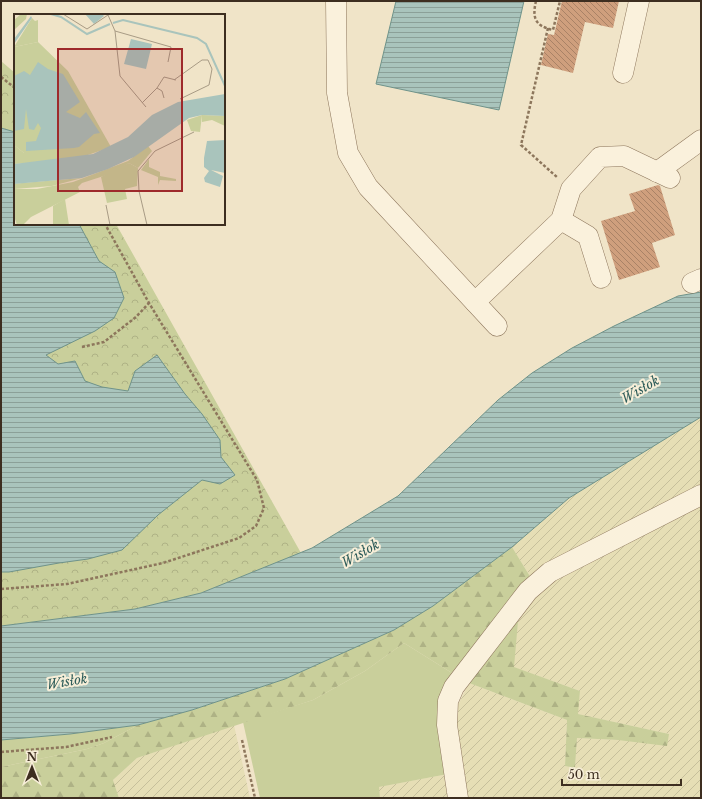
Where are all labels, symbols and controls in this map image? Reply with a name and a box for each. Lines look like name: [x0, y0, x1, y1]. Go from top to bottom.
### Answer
inset map: [14, 14, 225, 225]
water label: Wisłok: [618, 372, 662, 407]
water label: Wisłok: [338, 536, 382, 571]
water label: Wisłok: [46, 670, 89, 693]
north arrow: [12, 747, 52, 787]
text: N: [27, 750, 38, 764]
scale bar: [562, 761, 681, 787]
text: 50 m: [568, 767, 600, 782]

